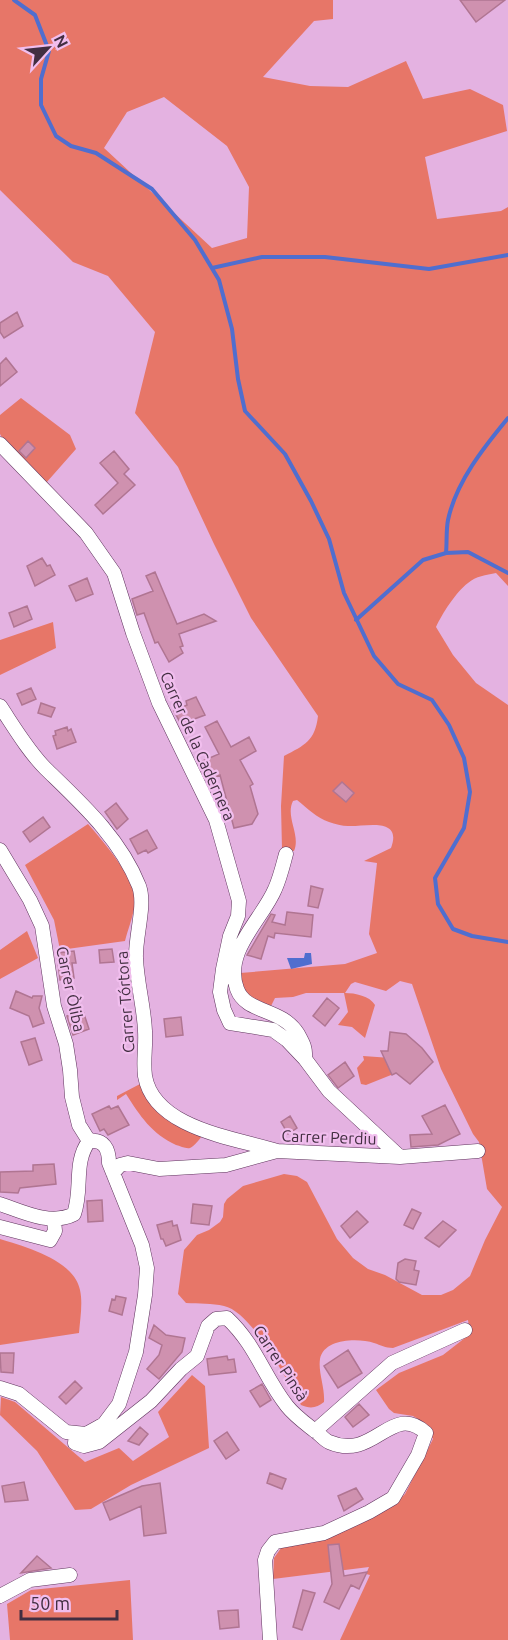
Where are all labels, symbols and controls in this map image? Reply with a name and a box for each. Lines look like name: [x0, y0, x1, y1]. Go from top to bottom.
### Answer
north arrow: [18, 18, 78, 78]
text: N: [51, 32, 72, 51]
street label: Carrer de la Cadernera: [157, 669, 239, 823]
street label: Carrer Òliba: [53, 944, 90, 1033]
street label: Carrer Tórtora: [112, 950, 138, 1054]
street label: Carrer Perdiu: [281, 1126, 377, 1148]
street label: Carrer Pinsà: [250, 1322, 312, 1404]
scale bar: [21, 1583, 117, 1621]
text: 50 m: [30, 1593, 70, 1613]

